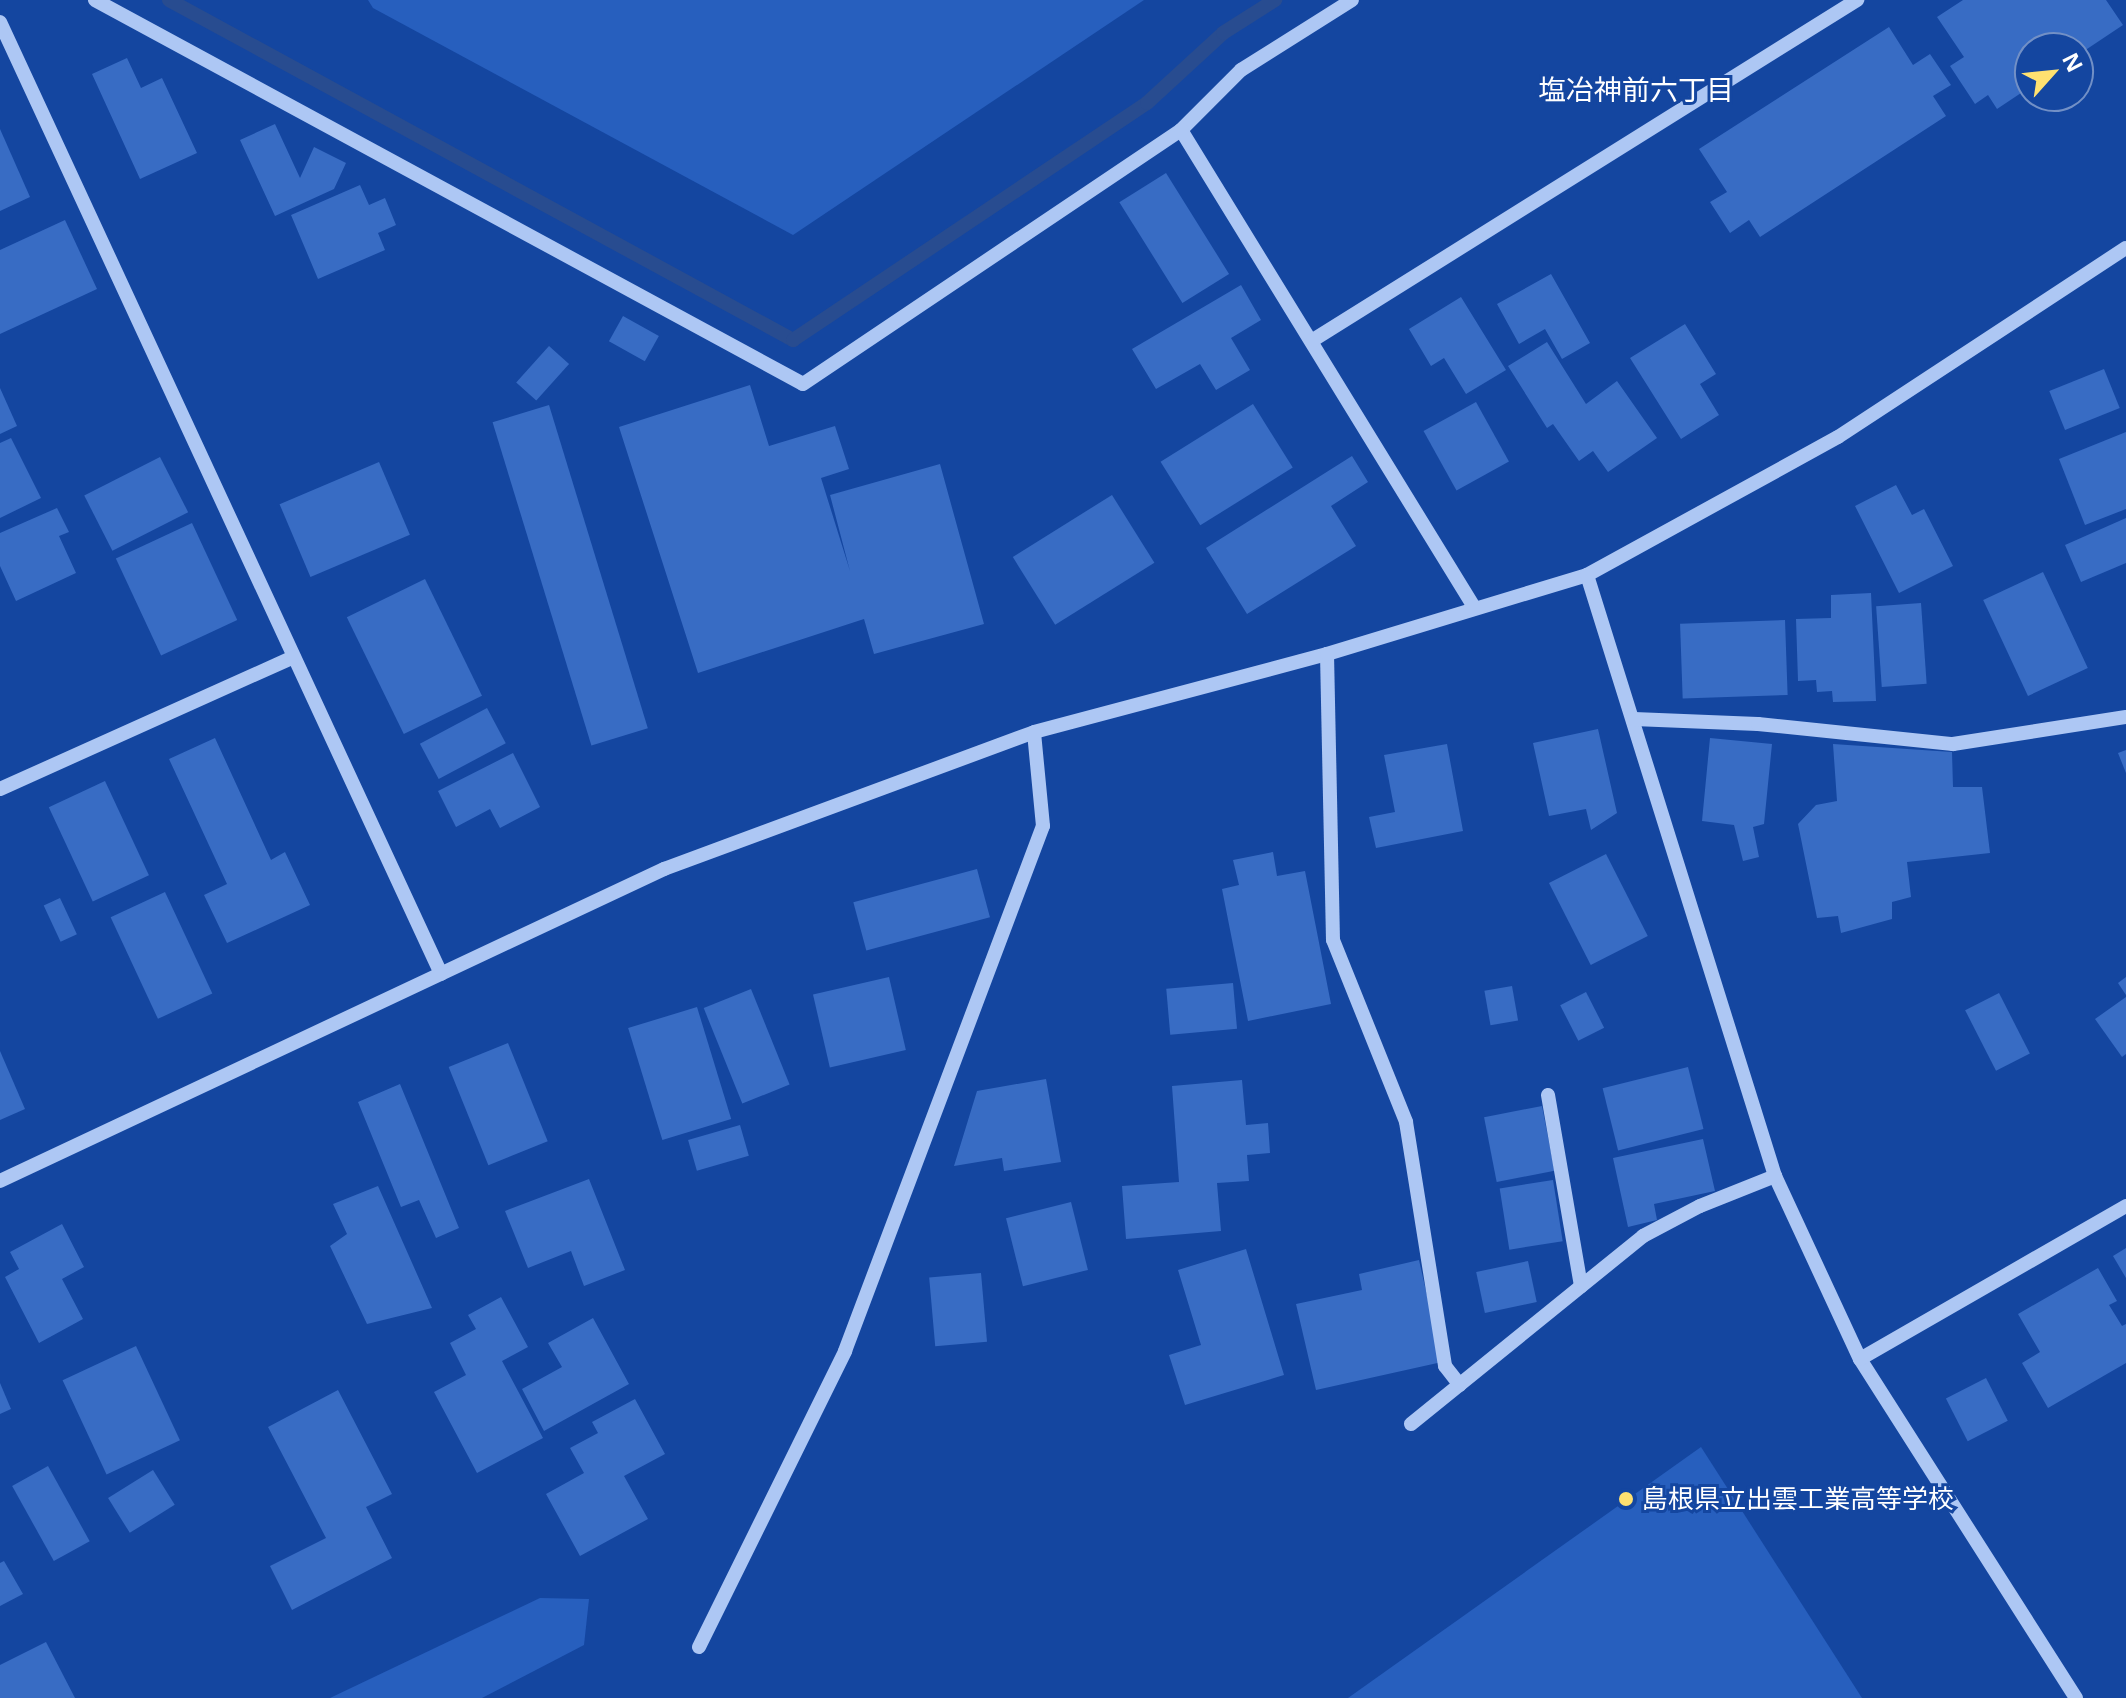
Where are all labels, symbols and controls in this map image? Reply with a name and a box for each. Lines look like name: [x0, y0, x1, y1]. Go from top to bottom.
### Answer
north arrow: [2014, 32, 2094, 112]
text: N: [2056, 47, 2091, 77]
district label: 塩冶神前六丁目: [1538, 72, 1734, 106]
place label: 島根県立出雲工業高等学校: [1642, 1483, 1954, 1515]
marker: 島根県立出雲工業高等学校: [1617, 1490, 1635, 1508]

